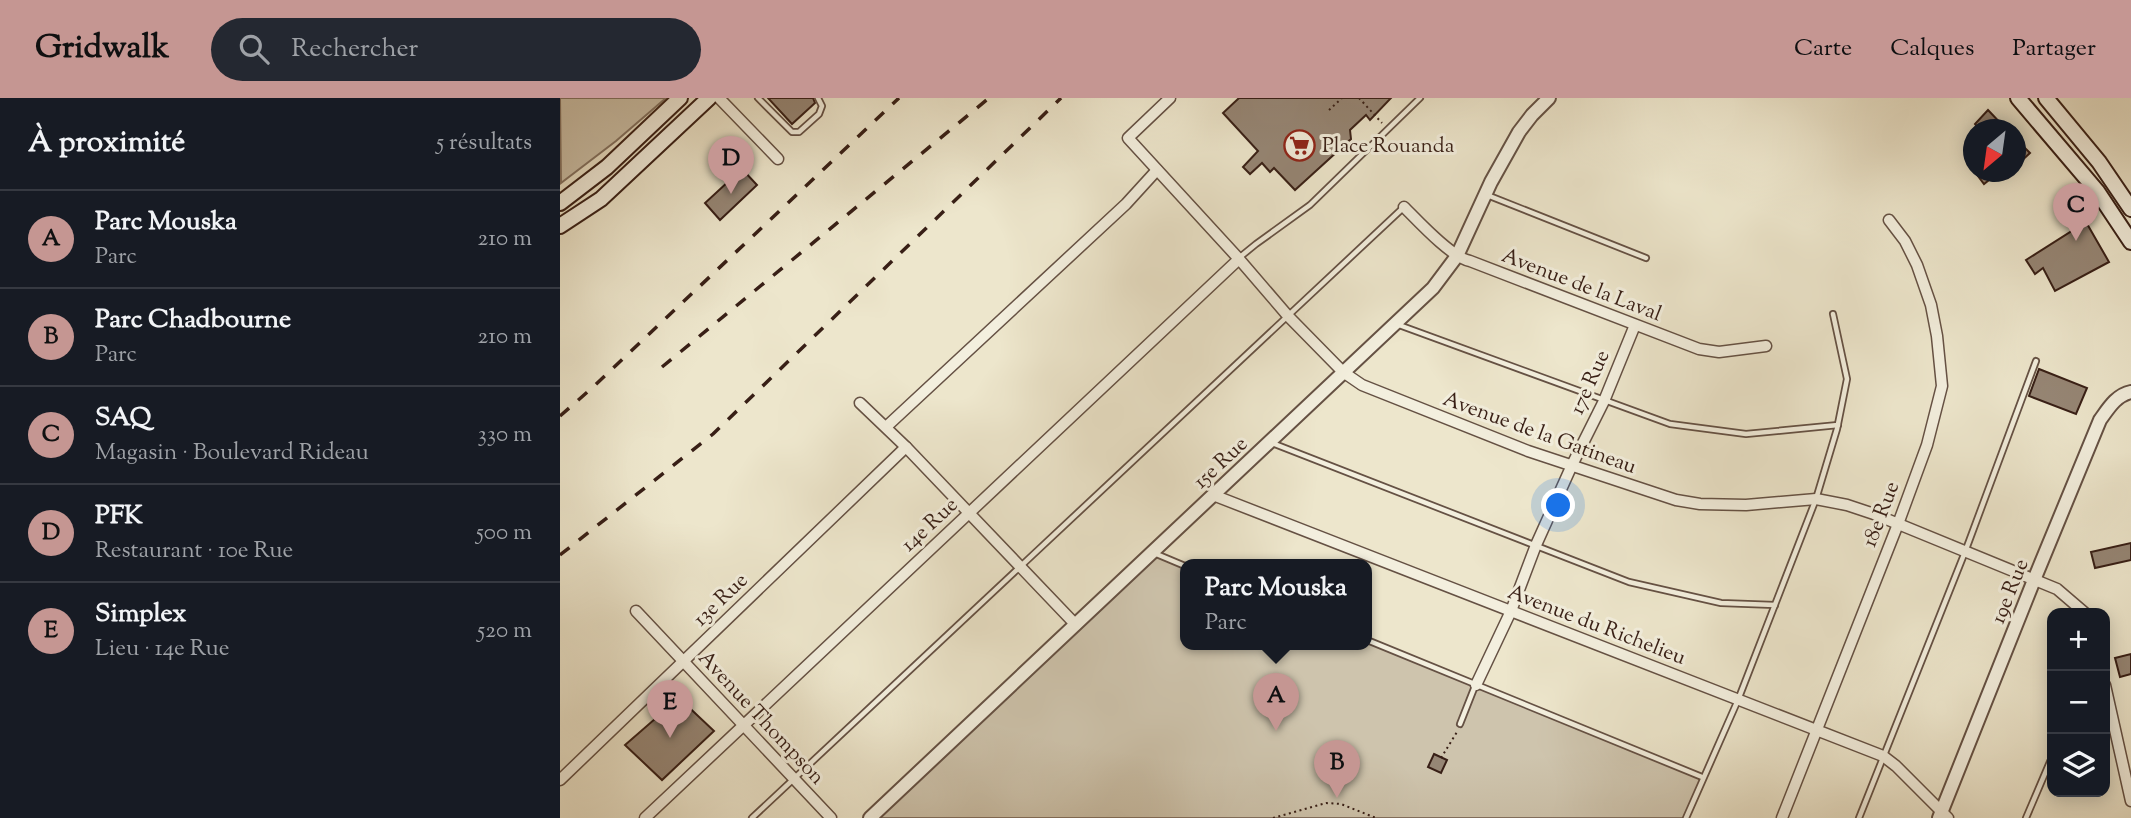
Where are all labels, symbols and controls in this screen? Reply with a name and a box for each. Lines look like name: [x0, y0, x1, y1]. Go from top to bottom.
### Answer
search box: [211, 18, 701, 81]
text: Gridwalk: [35, 25, 169, 73]
icon: search: [235, 30, 273, 68]
text: Rechercher: [291, 31, 418, 68]
text: Carte: [1794, 32, 1852, 66]
text: Calques: [1890, 32, 1974, 66]
text: Partager: [2012, 32, 2096, 66]
north arrow: [1963, 119, 2026, 182]
text: À proximité: [28, 122, 185, 165]
text: 5 résultats: [436, 127, 532, 160]
supermarket icon: Place Rouanda: [1282, 128, 1316, 162]
place label: Place Rouanda: [1322, 132, 1455, 162]
pin: D: [708, 136, 754, 194]
pin: C: [2053, 183, 2099, 241]
text: Parc Mouska: [95, 204, 237, 241]
text: A: [42, 223, 60, 256]
text: 210 m: [478, 223, 532, 256]
text: Parc: [95, 241, 137, 274]
street label: Avenue de la Laval: [1497, 242, 1666, 330]
text: Parc Chadbourne: [95, 302, 291, 339]
text: B: [44, 321, 58, 354]
text: 210 m: [478, 321, 532, 354]
text: Parc: [95, 339, 137, 372]
street label: 17e Rue: [1563, 346, 1618, 420]
street label: Avenue de la Gatineau: [1438, 385, 1640, 483]
text: SAQ: [95, 400, 151, 437]
text: C: [42, 419, 60, 452]
text: 330 m: [478, 419, 532, 452]
street label: 15e Rue: [1187, 430, 1255, 497]
text: Magasin · Boulevard Rideau: [95, 437, 369, 470]
street label: 18e Rue: [1856, 477, 1908, 552]
your location: [1541, 488, 1575, 522]
street label: 14e Rue: [895, 491, 966, 560]
text: PFK: [95, 498, 143, 535]
text: D: [42, 517, 60, 550]
text: 500 m: [476, 517, 532, 550]
text: Restaurant · 10e Rue: [95, 535, 293, 568]
street label: 19e Rue: [1984, 555, 2037, 629]
popup: [1180, 559, 1372, 650]
street label: 13e Rue: [687, 567, 756, 634]
text: Parc Mouska: [1205, 570, 1347, 607]
street label: Avenue du Richelieu: [1503, 578, 1690, 674]
text: Simplex: [95, 596, 187, 633]
text: Parc: [1205, 607, 1247, 640]
map controls: [2047, 608, 2110, 797]
button: +: [2047, 608, 2110, 671]
text: E: [44, 615, 58, 648]
text: 520 m: [477, 615, 532, 648]
text: Lieu · 14e Rue: [95, 633, 229, 666]
street label: Avenue Thompson: [690, 645, 831, 792]
button: −: [2047, 671, 2110, 734]
pin: A: [1253, 673, 1299, 731]
pin: E: [647, 680, 693, 738]
button: layers: [2047, 734, 2110, 797]
pin: B: [1314, 740, 1360, 798]

